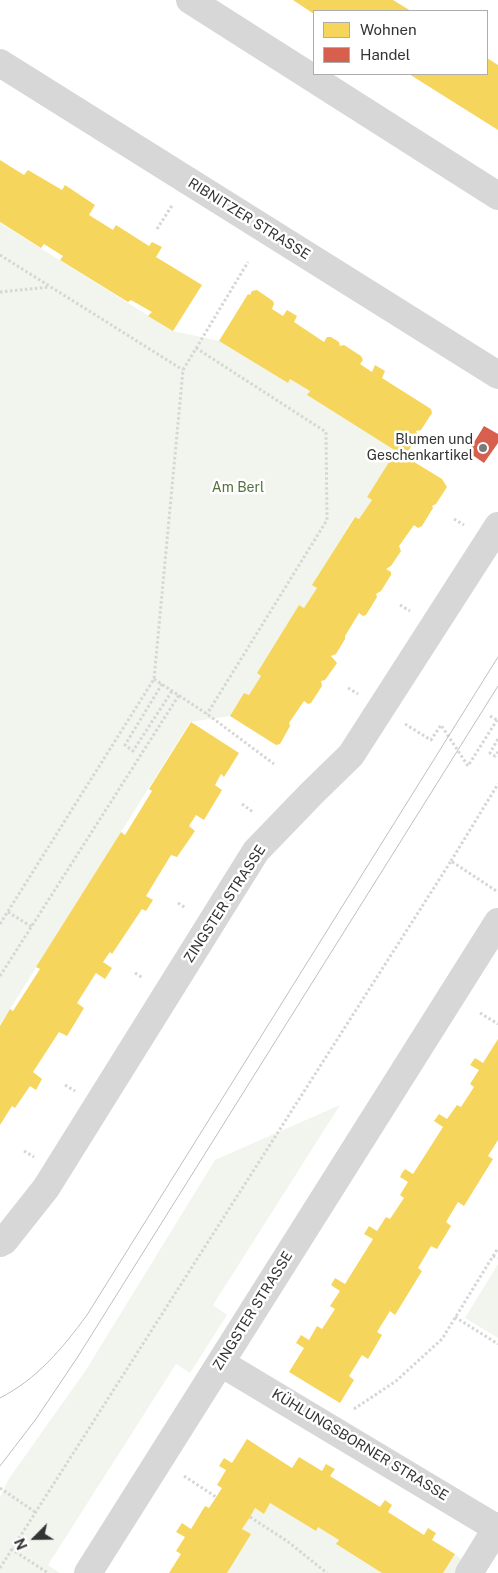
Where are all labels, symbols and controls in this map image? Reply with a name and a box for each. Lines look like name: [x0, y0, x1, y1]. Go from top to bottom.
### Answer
legend: [313, 10, 488, 75]
text: Wohnen: [360, 21, 417, 38]
text: Handel: [360, 46, 410, 63]
street label: RIBNITZER STRASSE: [185, 175, 313, 263]
place label: Blumen und Geschenkartikel: [367, 432, 473, 464]
marker: Blumen und Geschenkartikel: [477, 442, 489, 454]
park label: Am Berl: [212, 480, 264, 496]
street label: ZINGSTER STRASSE: [181, 842, 269, 966]
street label: ZINGSTER STRASSE: [210, 1248, 296, 1374]
street label: KÜHLUNGSBORNER STRASSE: [269, 1386, 451, 1504]
north arrow: [10, 1513, 60, 1563]
text: N: [12, 1536, 31, 1552]

